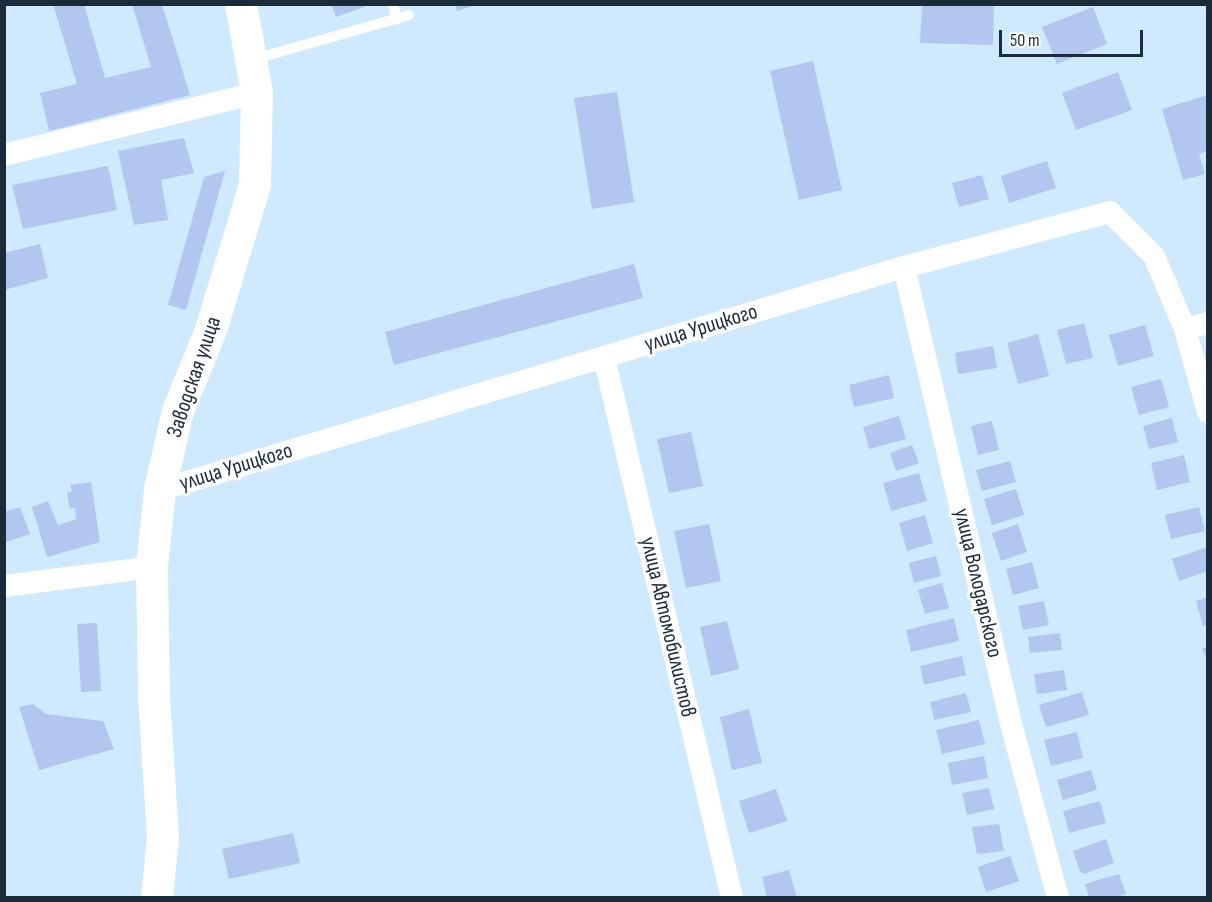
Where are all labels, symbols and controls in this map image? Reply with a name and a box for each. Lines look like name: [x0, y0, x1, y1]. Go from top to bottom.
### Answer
scale bar: [1002, 18, 1146, 56]
text: 50 m: [1010, 30, 1040, 51]
street label: улица Урицкого: [641, 298, 761, 358]
street label: Заводская улица: [161, 313, 227, 441]
street label: улица Урицкого: [176, 437, 296, 497]
street label: улица Володарского: [948, 506, 1008, 660]
street label: улица Автомобилистов: [634, 534, 702, 720]

